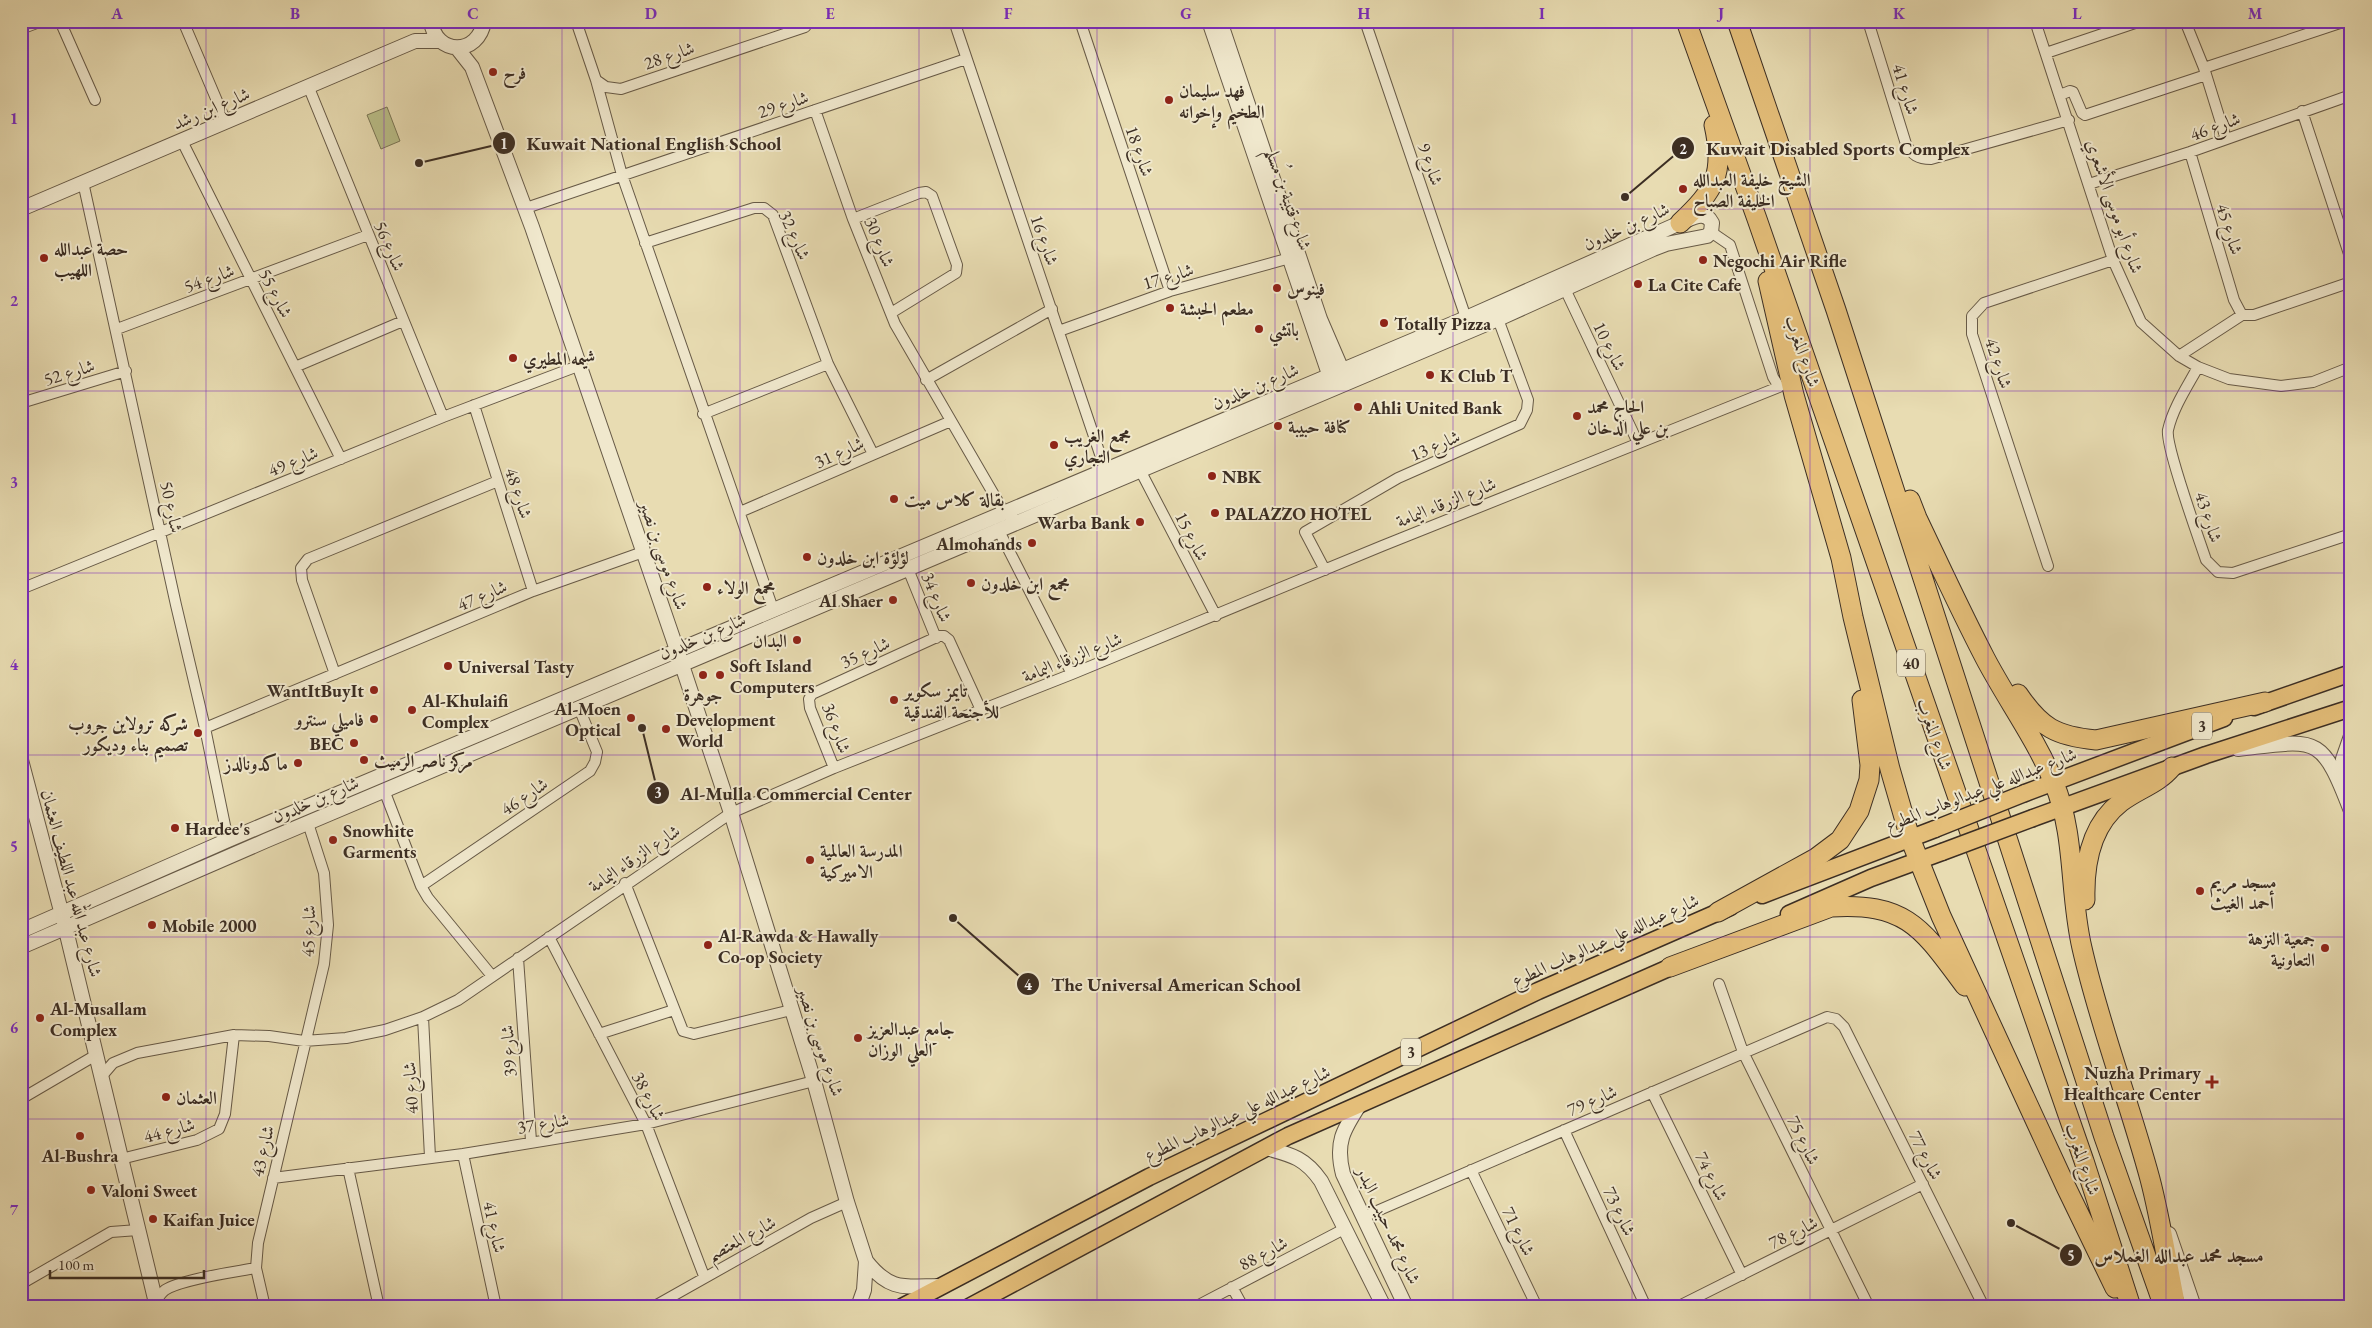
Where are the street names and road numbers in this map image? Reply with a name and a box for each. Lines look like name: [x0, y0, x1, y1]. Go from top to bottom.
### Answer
street label: شارع 28: [641, 36, 699, 78]
street label: شارع 41: [1884, 61, 1925, 118]
street label: شارع ابن رشد: [169, 81, 255, 138]
street label: شارع 29: [755, 85, 813, 127]
street label: شارع 46: [2187, 106, 2245, 149]
street label: شارع 18: [1117, 123, 1159, 181]
street label: شارع أبو موسى الأشعري: [2077, 135, 2150, 278]
street label: شارع 9: [1409, 140, 1449, 190]
street label: شارع قتيبة بن مُسلم: [1254, 144, 1320, 255]
street label: شارع بن خلدون: [1579, 197, 1675, 259]
street label: شارع 45: [2208, 201, 2249, 258]
street label: شارع 32: [770, 207, 816, 265]
street label: شارع 16: [1022, 212, 1064, 270]
street label: شارع 30: [856, 214, 900, 272]
street label: شارع 56: [366, 218, 411, 276]
street label: شارع 17: [1140, 257, 1197, 298]
street label: شارع 54: [181, 258, 239, 301]
street label: شارع 55: [250, 265, 298, 323]
street label: شارع المغرب: [1776, 312, 1826, 391]
street label: شارع 10: [1585, 318, 1632, 376]
street label: شارع 42: [1976, 335, 2018, 393]
street label: شارع 52: [41, 353, 98, 394]
street label: شارع بن خلدون: [1208, 357, 1304, 418]
street label: شارع 13: [1407, 424, 1465, 469]
street label: شارع 31: [811, 431, 869, 477]
street label: شارع 49: [265, 441, 323, 485]
street label: شارع 48: [496, 465, 538, 523]
street label: شارع الزرقاء اليمامة: [1393, 472, 1501, 536]
street label: شارع 50: [151, 479, 189, 536]
street label: شارع 43: [2186, 489, 2228, 547]
street label: شارع موسى بن نصير: [630, 495, 693, 614]
street label: شارع 15: [1166, 508, 1214, 566]
street label: شارع 34: [913, 569, 957, 627]
street label: شارع 47: [454, 574, 512, 619]
street label: شارع بن خلدون: [655, 607, 751, 668]
street label: شارع الزرقاء اليمامة: [1019, 627, 1127, 691]
street label: شارع 35: [837, 631, 895, 677]
road number: 40: [1897, 650, 1925, 676]
street label: شارع المغرب: [1908, 695, 1958, 774]
street label: شارع 36: [814, 700, 857, 758]
road number: 3: [2192, 712, 2212, 739]
street label: شارع عبدالله علي عبدالوهاب المطوع: [1882, 742, 2082, 842]
street label: شارع بن خلدون: [268, 770, 364, 831]
street label: شارع 46: [496, 772, 554, 823]
street label: شارع عبد الله عبد اللطيف العثمان: [32, 786, 110, 980]
street label: شارع الزرقاء اليمامة: [584, 819, 687, 900]
street label: شارع عبدالله علي عبدالوهاب المطوع: [1508, 888, 1705, 997]
street label: شارع 45: [296, 905, 324, 958]
street label: شارع موسى بن نصير: [788, 981, 850, 1100]
street label: شارع 39: [495, 1024, 525, 1078]
road number: 3: [1401, 1038, 1421, 1066]
street label: شارع عبدالله علي عبدالوهاب المطوع: [1140, 1060, 1336, 1172]
street label: شارع 40: [397, 1061, 427, 1115]
street label: شارع 38: [623, 1068, 671, 1126]
street label: شارع 79: [1564, 1079, 1622, 1124]
street label: شارع 37: [515, 1108, 571, 1142]
street label: شارع 44: [141, 1112, 198, 1152]
street label: شارع 75: [1779, 1112, 1826, 1170]
street label: شارع المغرب: [2056, 1120, 2106, 1199]
street label: شارع 43: [245, 1123, 283, 1180]
street label: شارع 77: [1900, 1127, 1948, 1185]
street label: شارع 74: [1687, 1148, 1734, 1206]
street label: شارع محمد حبيب البدر: [1347, 1161, 1426, 1289]
street label: شارع 73: [1595, 1183, 1641, 1241]
street label: شارع 41: [474, 1199, 512, 1256]
street label: شارع 71: [1494, 1203, 1541, 1261]
street label: شارع المعتصم: [702, 1210, 783, 1272]
street label: شارع 78: [1765, 1210, 1823, 1257]
street label: شارع 88: [1235, 1231, 1293, 1279]

